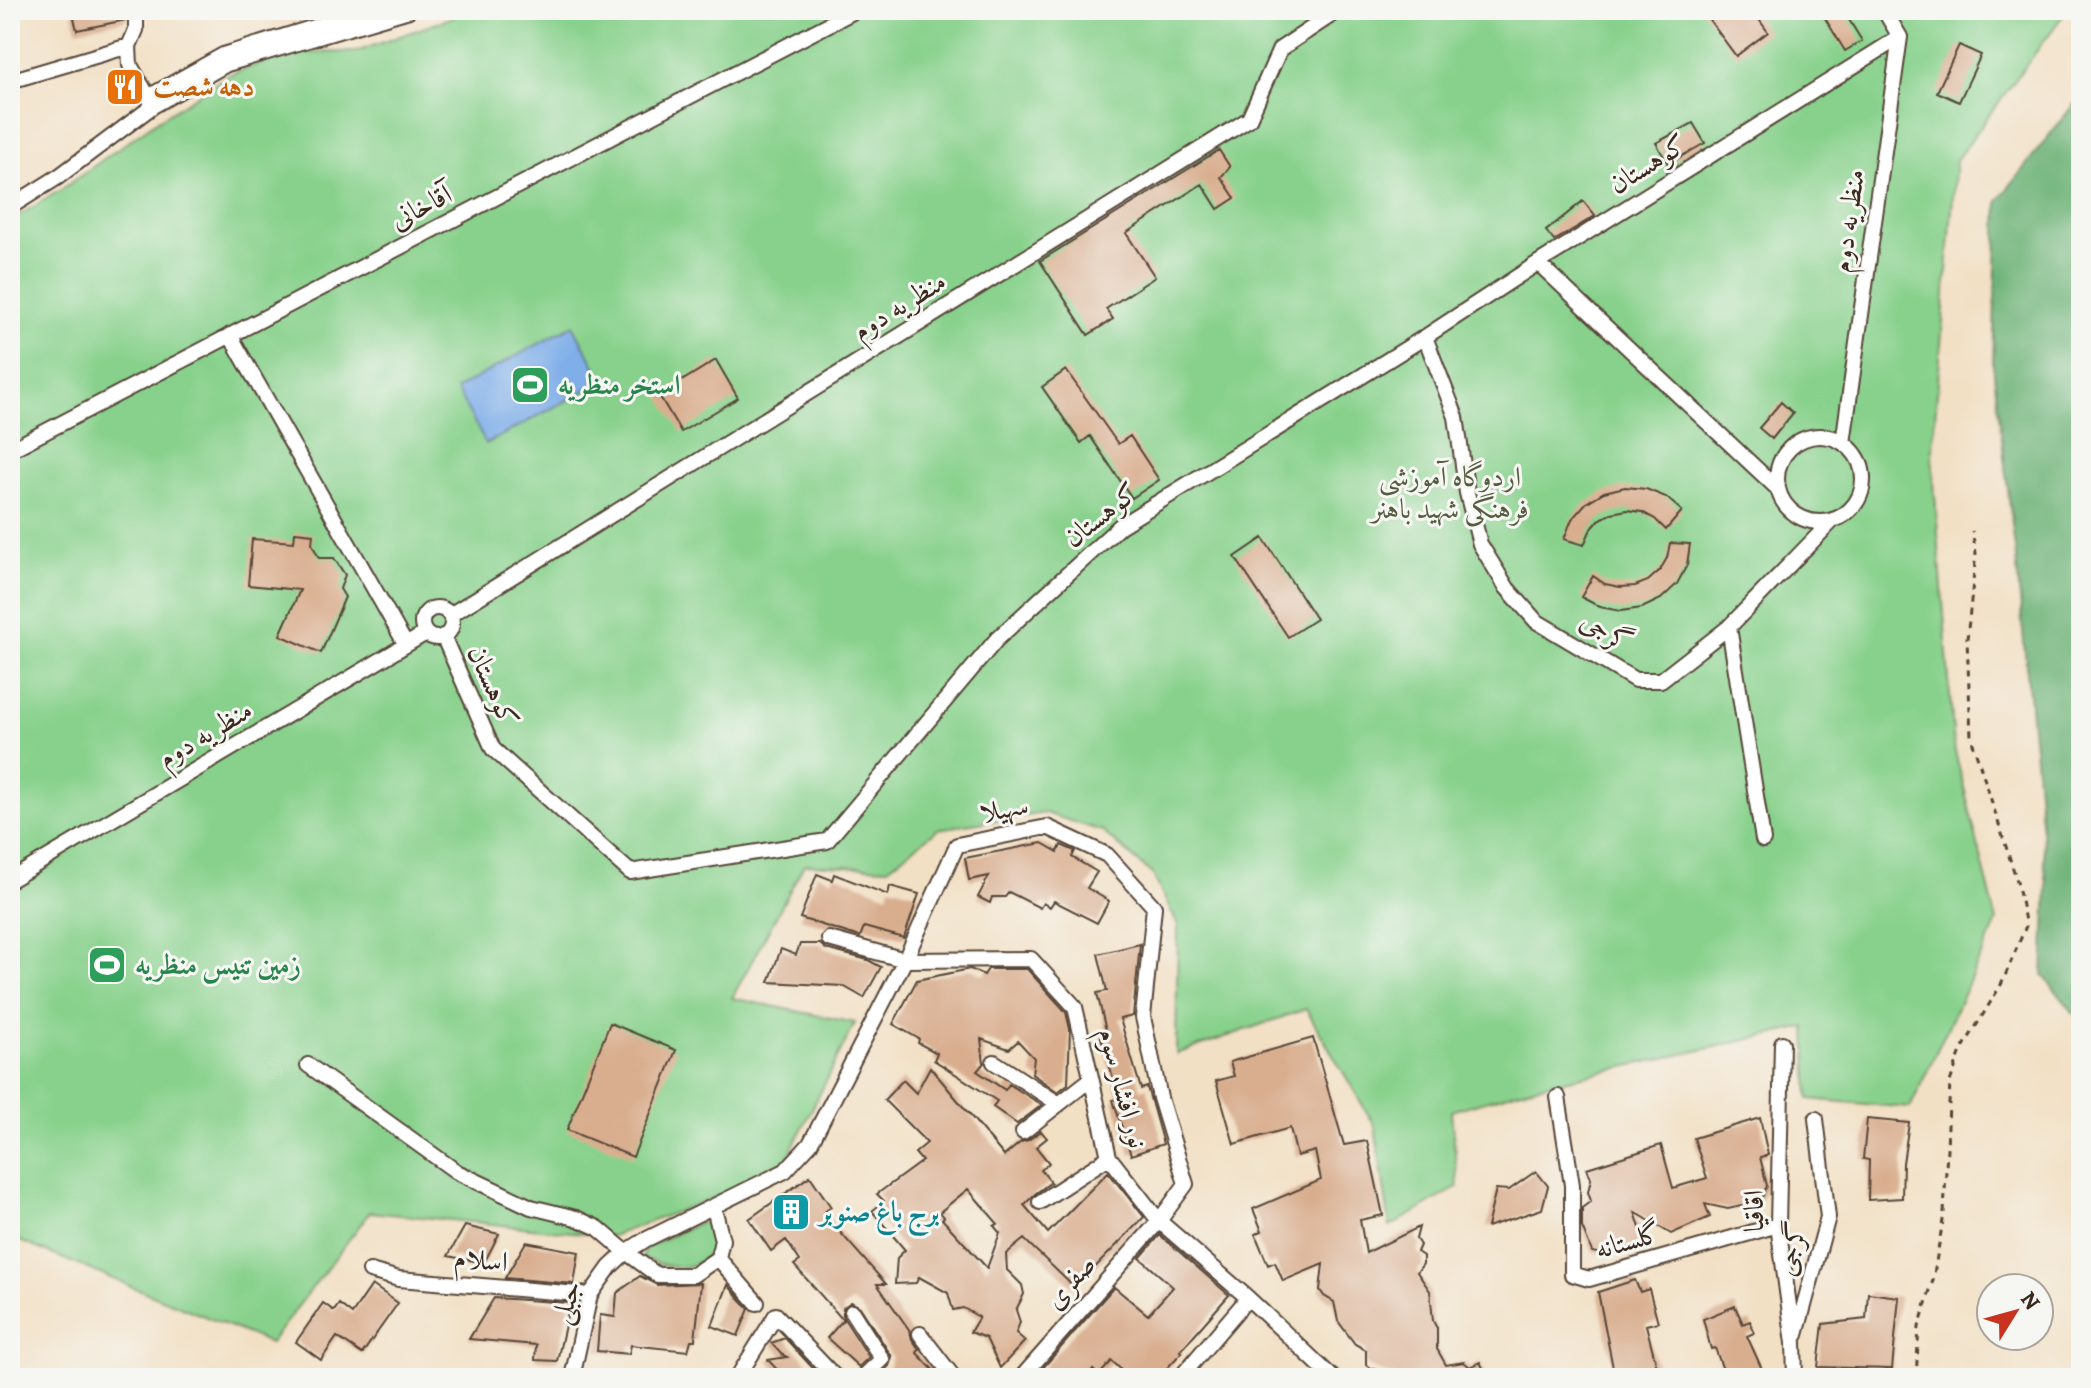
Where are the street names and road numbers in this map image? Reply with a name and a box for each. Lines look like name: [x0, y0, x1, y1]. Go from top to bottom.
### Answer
street label: کوهستان: [1601, 125, 1695, 203]
street label: منظریه دوم: [1822, 167, 1879, 276]
street label: آقاخانی: [384, 174, 461, 239]
street label: منظریه دوم: [845, 262, 956, 354]
street label: کوهستان: [1055, 474, 1147, 556]
street label: گرجی: [1573, 602, 1639, 662]
street label: کوهستان: [458, 639, 528, 733]
street label: منظریه دوم: [151, 691, 262, 781]
street label: سهیلا: [976, 786, 1032, 832]
street label: نور افشار سوم: [1084, 1024, 1157, 1154]
street label: اقاقیا: [1735, 1190, 1773, 1232]
street label: گلستانه: [1591, 1214, 1665, 1268]
street label: گرجی: [1767, 1218, 1817, 1280]
street label: اسلام: [452, 1239, 510, 1286]
street label: صفری: [1036, 1246, 1104, 1318]
street label: جبلی: [541, 1275, 592, 1329]

